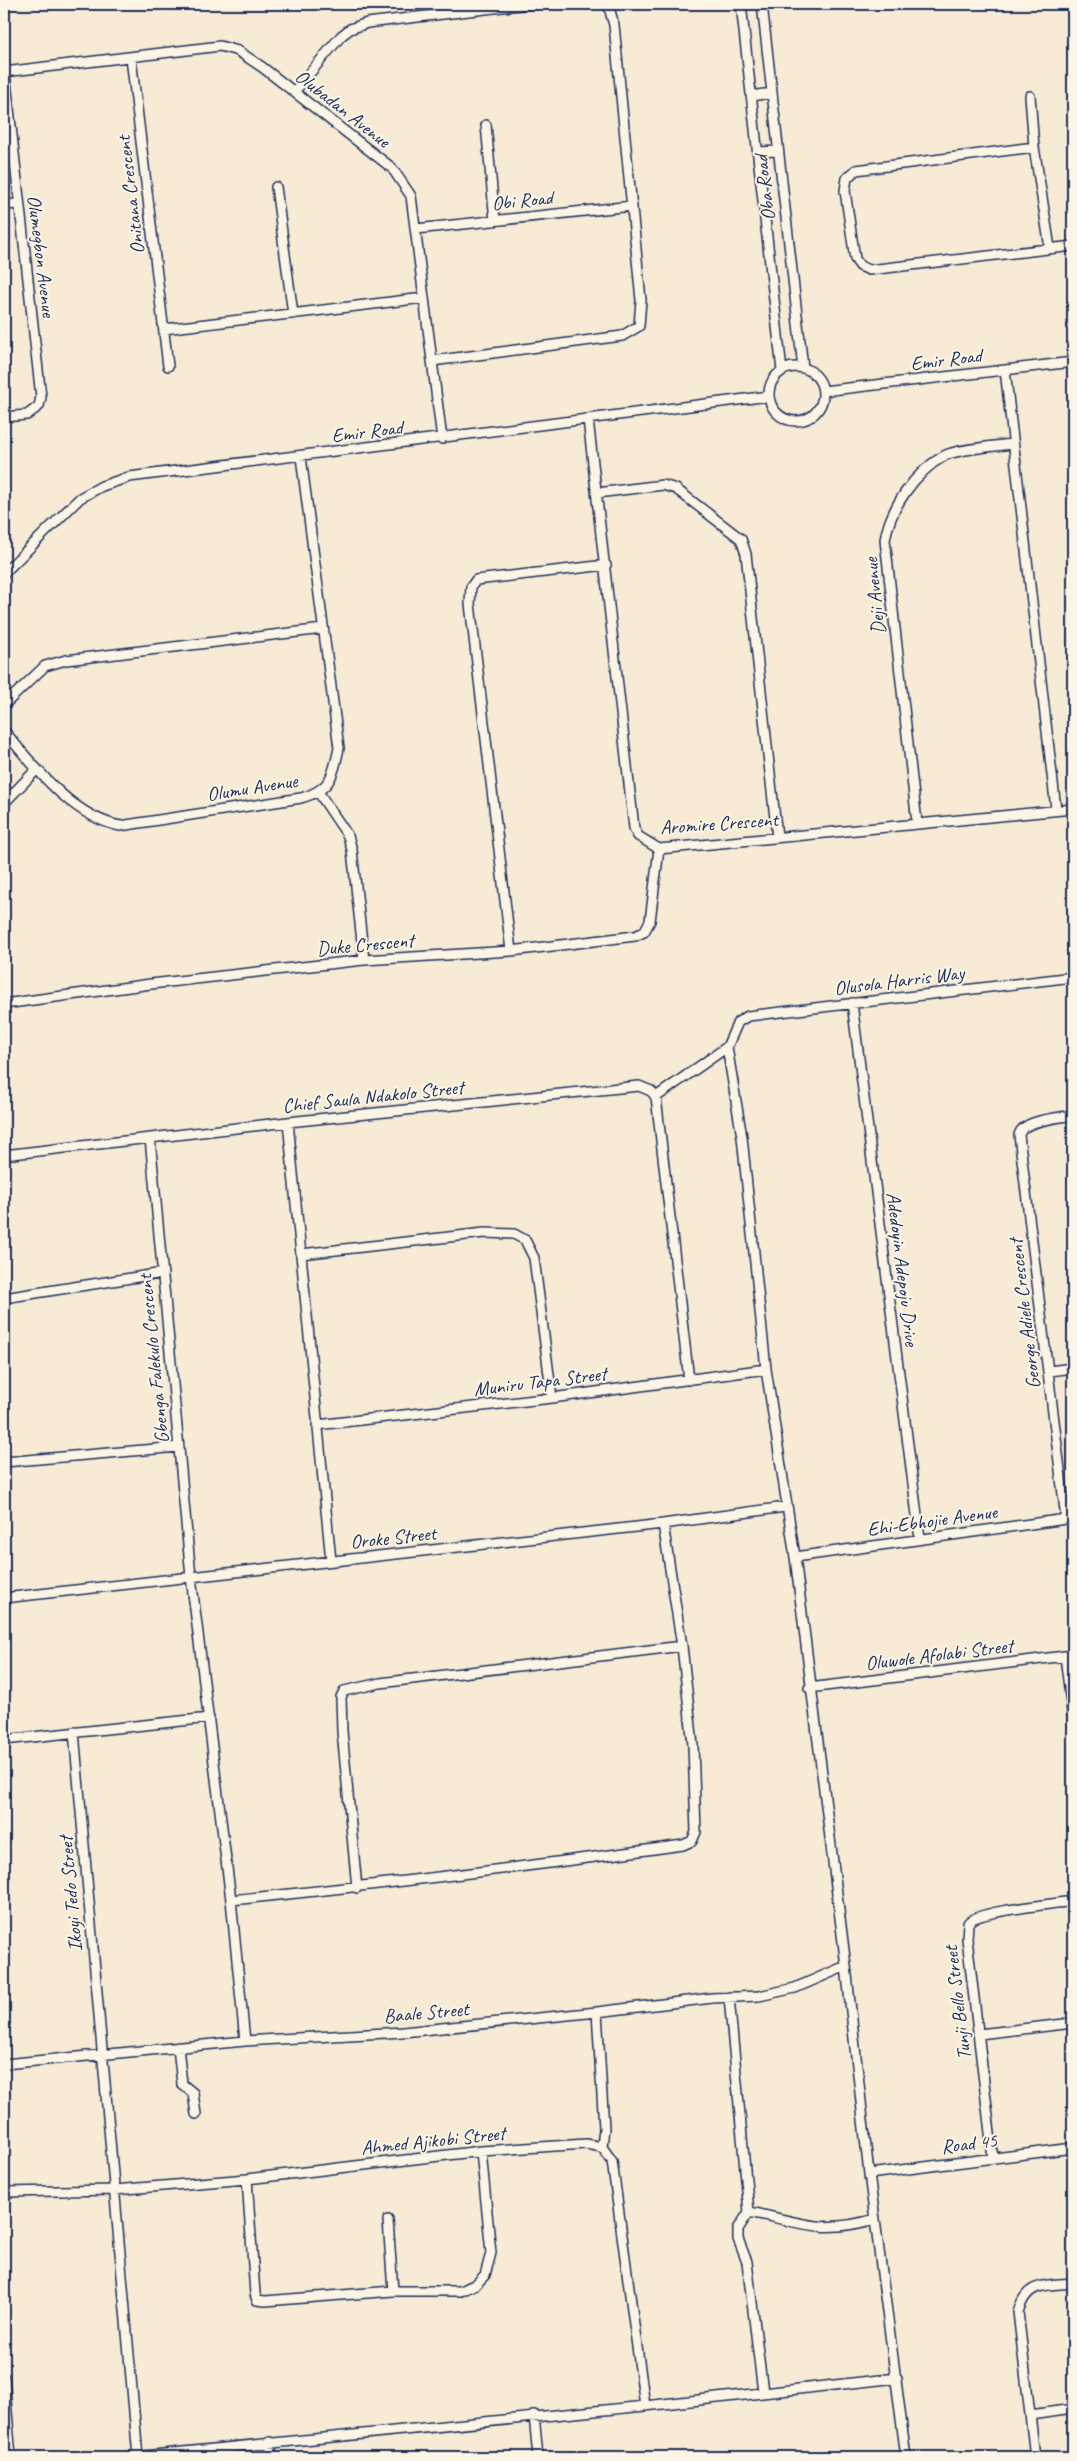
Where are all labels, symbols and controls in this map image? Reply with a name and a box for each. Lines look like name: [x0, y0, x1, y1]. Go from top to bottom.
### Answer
street label: Olubadan Avenue: [290, 64, 396, 154]
street label: Onitana Crescent: [111, 132, 150, 255]
street label: Oba Road: [748, 151, 781, 222]
street label: Obi Road: [490, 185, 557, 216]
street label: Olumegbon Avenue: [22, 194, 62, 320]
street label: Emir Road: [909, 342, 986, 376]
street label: Emir Road: [330, 414, 407, 448]
street label: Deji Avenue: [858, 555, 891, 636]
street label: Olumu Avenue: [205, 768, 301, 807]
street label: Aromire Crescent: [659, 807, 781, 840]
street label: Duke Crescent: [316, 928, 418, 961]
street label: Olusola Harris Way: [833, 960, 968, 1001]
street label: Chief Saula Ndakolo Street: [281, 1074, 468, 1118]
street label: Adedoyin Adepoju Drive: [881, 1191, 925, 1349]
street label: George Adiele Crescent: [1002, 1234, 1046, 1390]
street label: Gbenga Falekulo Crescent: [132, 1271, 175, 1445]
street label: Muniru Tapa Street: [472, 1361, 611, 1402]
street label: Ehi-Ebhojie Avenue: [866, 1499, 1000, 1542]
street label: Oroke Street: [349, 1520, 439, 1554]
street label: Oluwole Afolabi Street: [864, 1633, 1018, 1676]
street label: Ikoyi Tedo Street: [53, 1832, 88, 1953]
street label: Tunji Bello Street: [938, 1942, 977, 2061]
street label: Baale Street: [383, 1996, 472, 2029]
street label: Ahmed Ajikobi Street: [360, 2120, 510, 2160]
street label: Road 45: [940, 2128, 1000, 2159]

